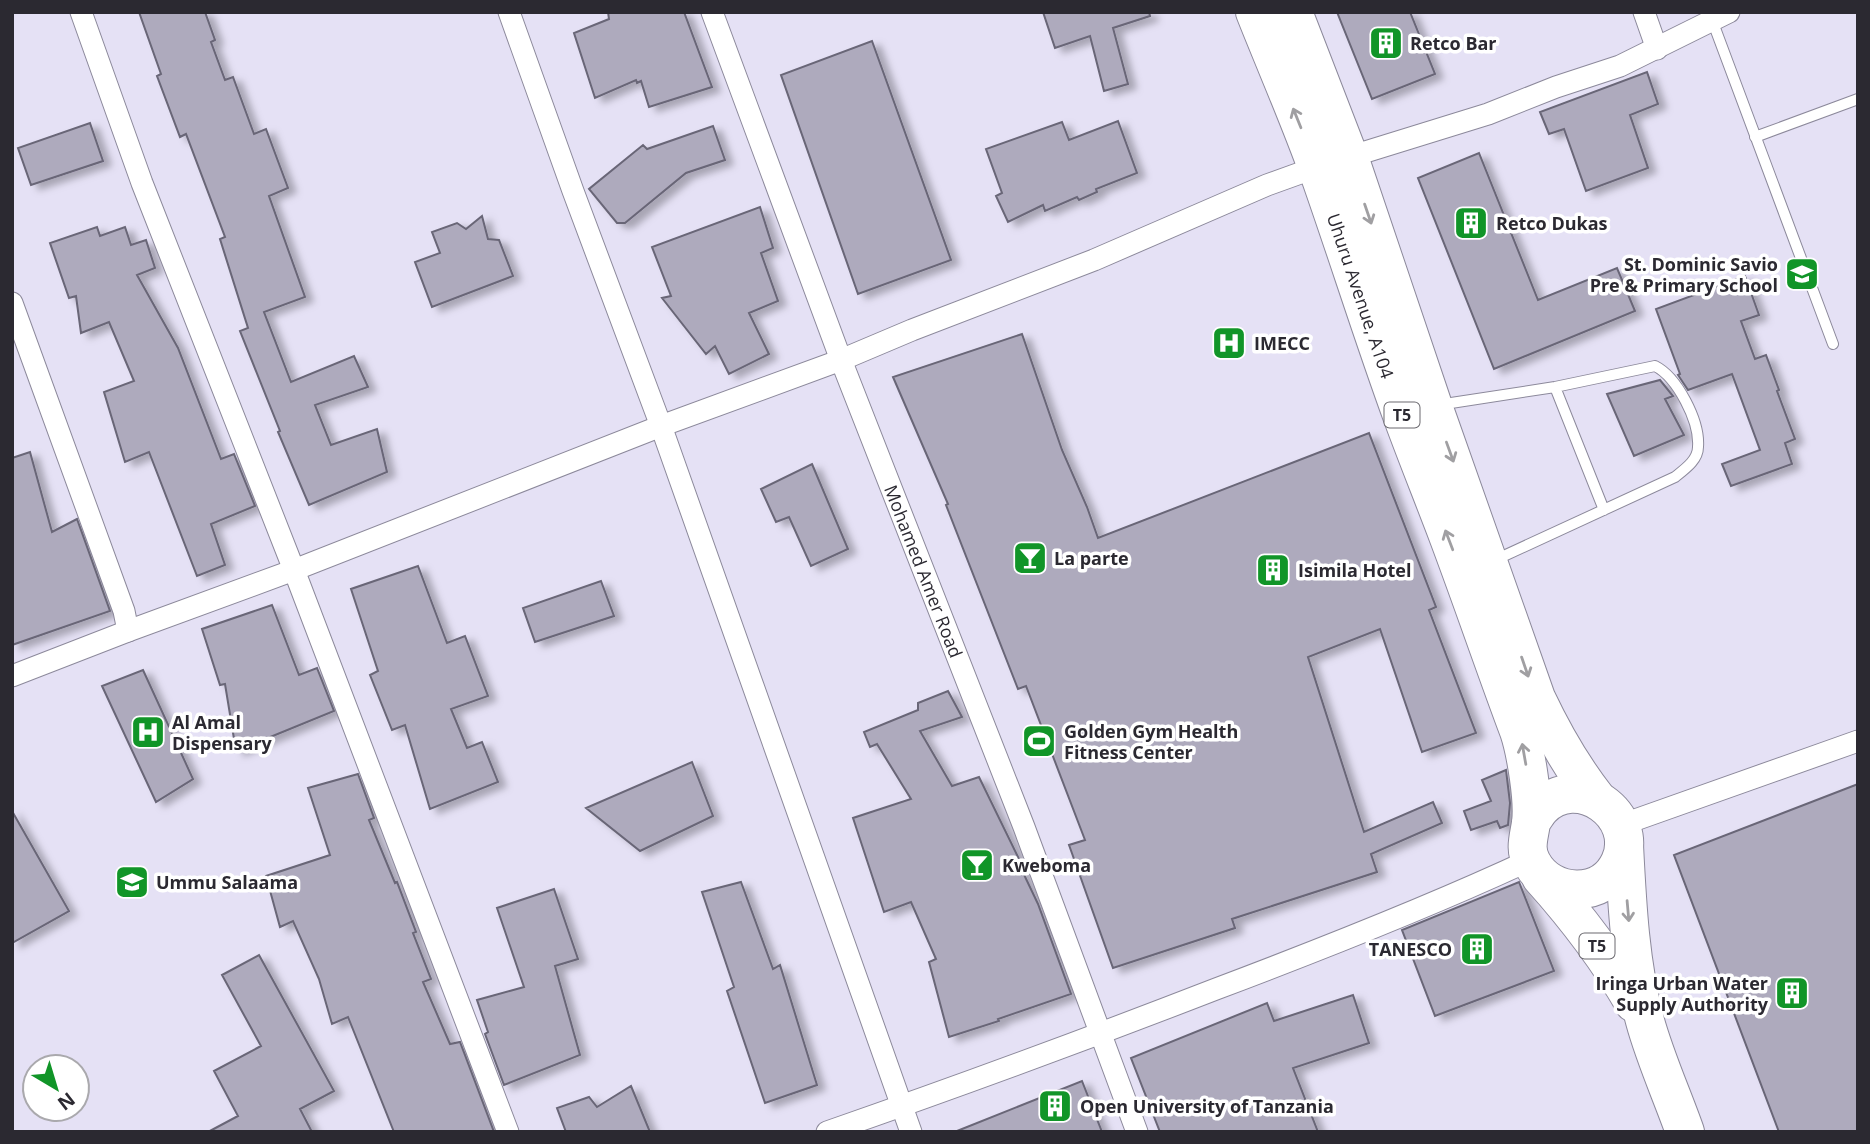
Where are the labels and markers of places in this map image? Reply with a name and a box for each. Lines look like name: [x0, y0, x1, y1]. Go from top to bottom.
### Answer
building icon: Retco Bar: [1367, 24, 1405, 62]
place label: Retco Bar: [1410, 31, 1497, 55]
building icon: Retco Dukas: [1452, 204, 1490, 242]
place label: Retco Dukas: [1496, 211, 1608, 235]
place label: St. Dominic Savio Pre & Primary School: [1590, 252, 1778, 297]
school or university icon: St. Dominic Savio Pre & Primary School: [1783, 255, 1821, 293]
hospital icon: IMECC: [1210, 324, 1248, 362]
place label: IMECC: [1254, 331, 1310, 355]
bar icon: La parte: [1011, 539, 1049, 577]
place label: La parte: [1054, 546, 1129, 570]
building icon: Isimila Hotel: [1254, 551, 1292, 589]
place label: Isimila Hotel: [1298, 558, 1411, 582]
place label: Al Amal Dispensary: [172, 710, 273, 755]
hospital icon: Al Amal Dispensary: [129, 713, 167, 751]
place label: Golden Gym Health Fitness Center: [1064, 719, 1238, 764]
sports icon: Golden Gym Health Fitness Center: [1020, 722, 1058, 760]
bar icon: Kweboma: [958, 846, 996, 884]
place label: Kweboma: [1002, 853, 1091, 877]
school or university icon: Ummu Salaama: [113, 863, 151, 901]
place label: Ummu Salaama: [156, 870, 298, 894]
building icon: TANESCO: [1458, 930, 1496, 968]
place label: TANESCO: [1369, 937, 1452, 961]
place label: Iringa Urban Water Supply Authority: [1595, 971, 1769, 1016]
building icon: Iringa Urban Water Supply Authority: [1773, 974, 1811, 1012]
building icon: Open University of Tanzania: [1036, 1087, 1074, 1125]
place label: Open University of Tanzania: [1080, 1094, 1334, 1118]

